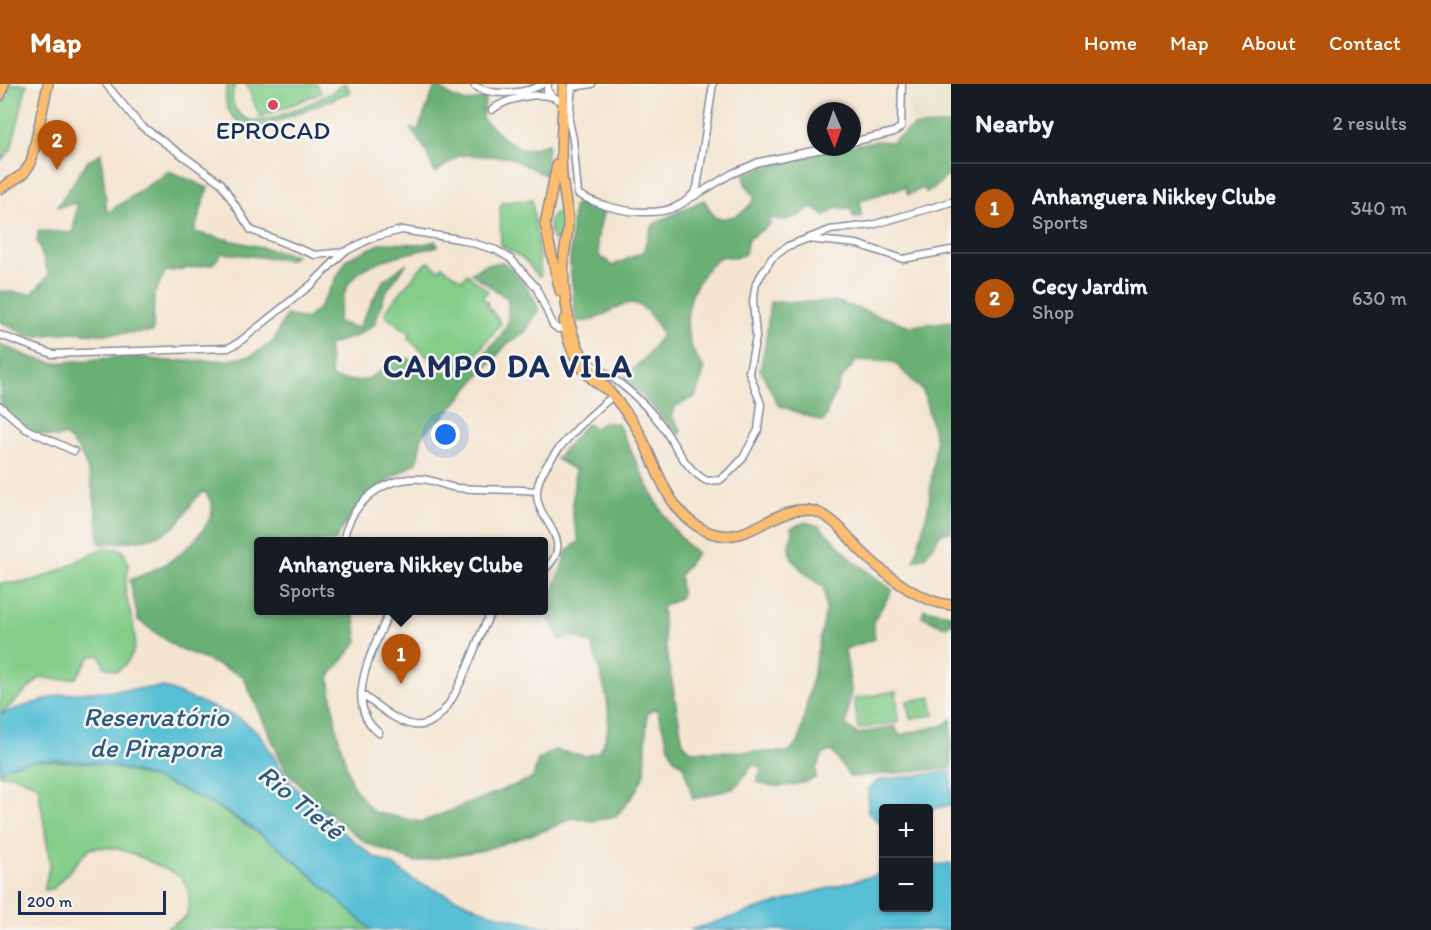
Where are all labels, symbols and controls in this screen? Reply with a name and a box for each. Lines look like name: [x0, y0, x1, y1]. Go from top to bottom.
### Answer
text: Map: [30, 25, 81, 59]
text: Home: [1084, 30, 1137, 55]
text: Map: [1170, 30, 1209, 55]
text: About: [1242, 30, 1296, 55]
text: Contact: [1329, 30, 1401, 55]
marker: EPROCAD: [266, 98, 280, 112]
north arrow: [807, 102, 861, 156]
text: Nearby: [975, 107, 1054, 139]
text: 2 results: [1333, 111, 1407, 135]
place label: EPROCAD: [216, 114, 330, 146]
pin: 2: [38, 120, 76, 170]
text: Anhanguera Nikkey Clube: [1032, 183, 1276, 210]
text: 1: [990, 196, 999, 220]
text: 340 m: [1350, 196, 1407, 220]
text: Sports: [1032, 210, 1088, 234]
text: Cecy Jardim: [1032, 273, 1147, 300]
text: 2: [989, 286, 1000, 310]
text: 630 m: [1352, 286, 1407, 310]
text: Shop: [1032, 300, 1074, 324]
district label: CAMPO DA VILA: [383, 347, 633, 385]
your location: [431, 420, 460, 449]
popup: [254, 537, 548, 615]
text: Anhanguera Nikkey Clube: [279, 551, 523, 578]
text: Sports: [279, 578, 335, 602]
pin: 1: [382, 634, 420, 684]
water label: Reservatório de Pirapora: [83, 700, 230, 764]
water label: Rio Tietê: [252, 757, 353, 848]
map controls: [879, 804, 933, 912]
button: +: [879, 804, 933, 858]
button: −: [879, 858, 933, 912]
scale bar: [18, 888, 166, 916]
text: 200 m: [27, 892, 72, 911]

